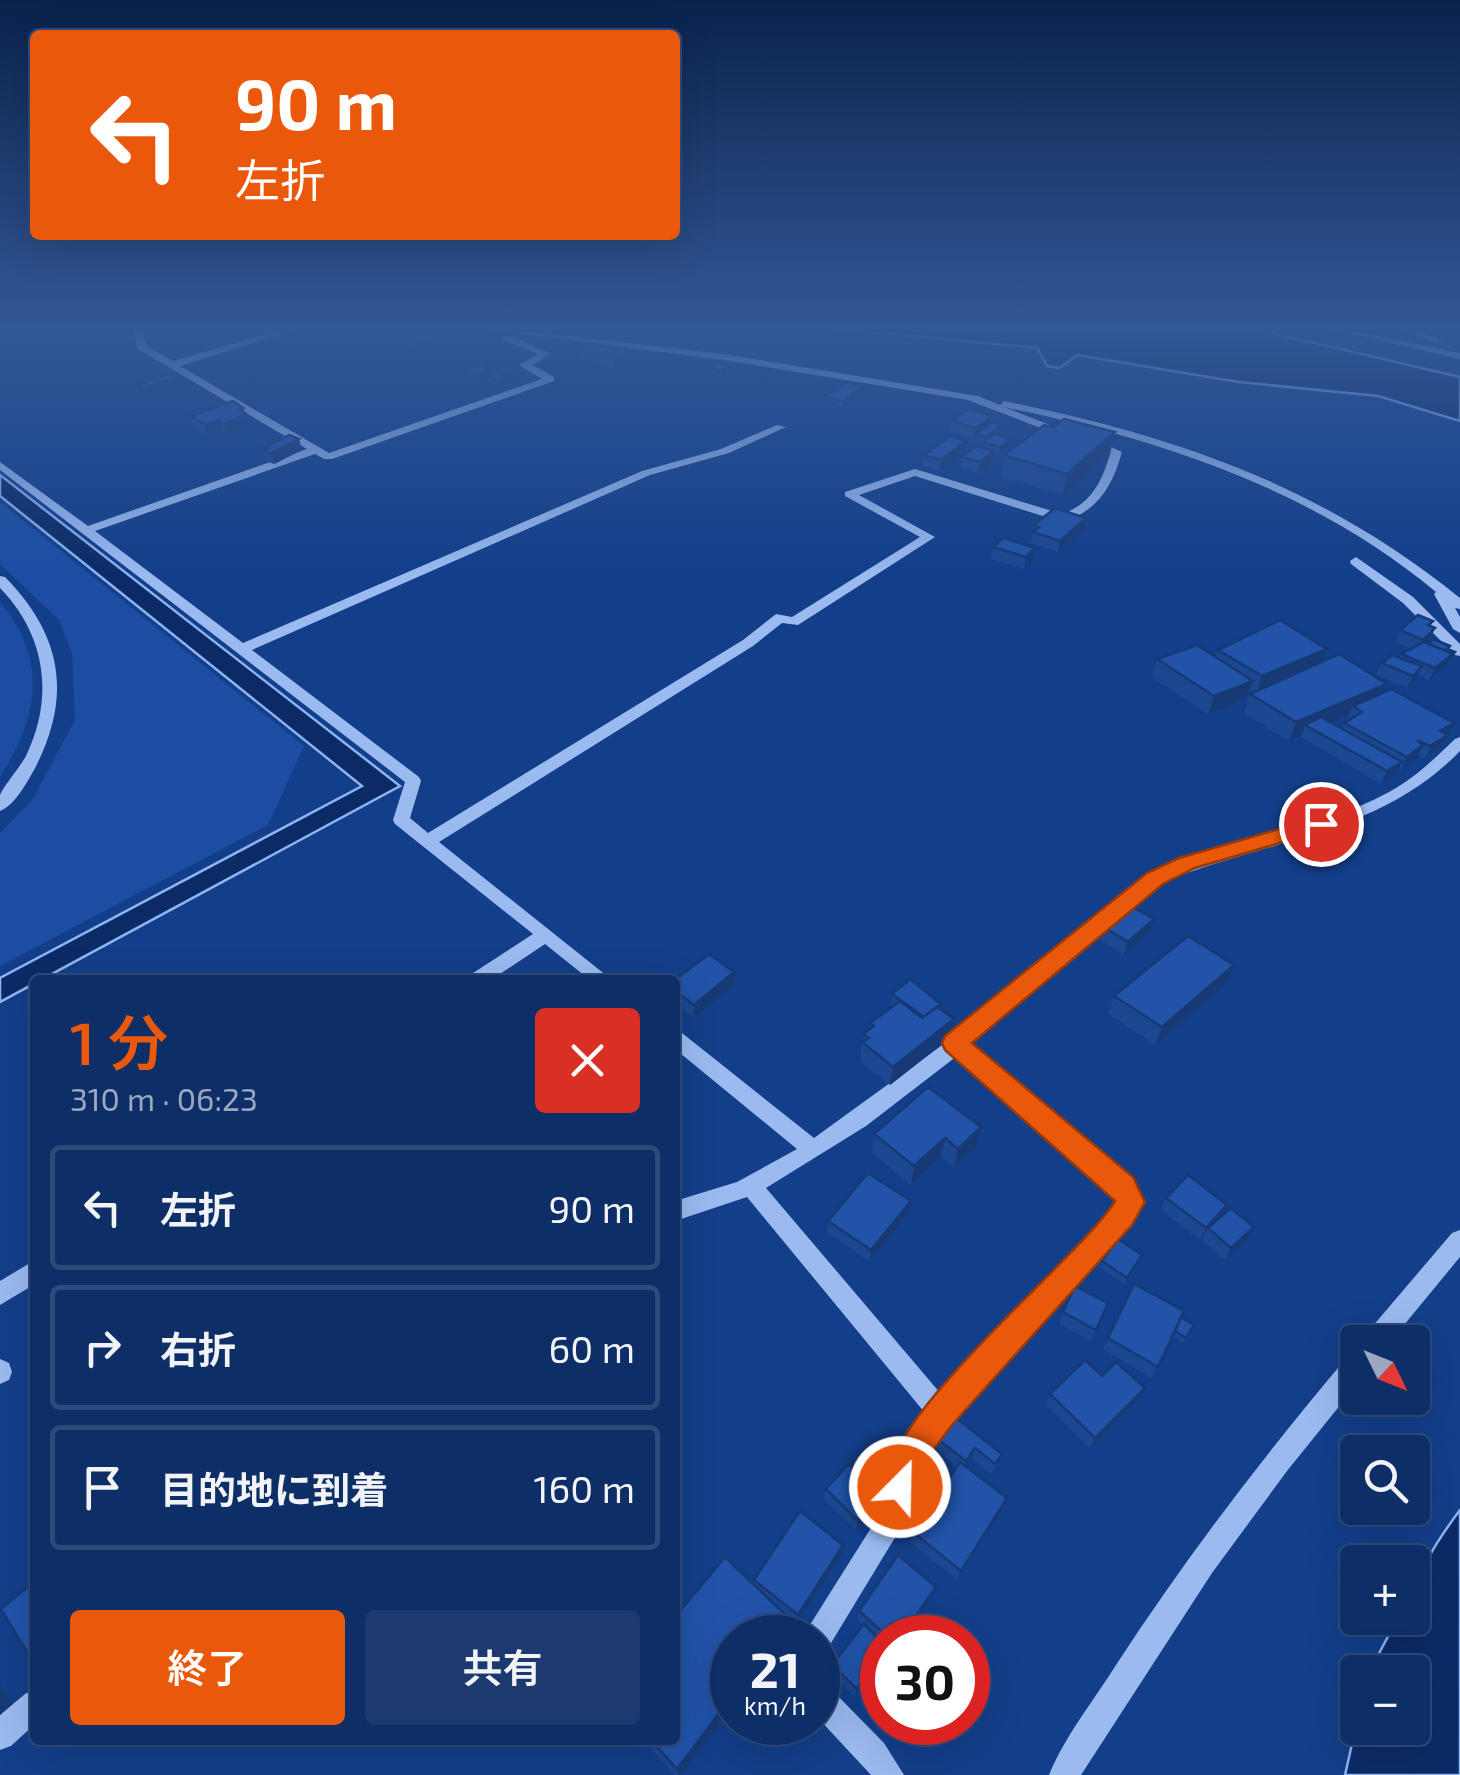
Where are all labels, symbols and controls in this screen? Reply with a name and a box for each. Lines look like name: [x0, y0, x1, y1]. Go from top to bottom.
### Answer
text: 90 m: [235, 60, 397, 144]
icon: left: [70, 70, 200, 200]
text: 左折: [235, 152, 325, 206]
pin: [1279, 782, 1364, 867]
icon: arrive: [1294, 797, 1349, 852]
text: 1 分: [70, 1005, 168, 1077]
button: close: [535, 1008, 640, 1113]
text: 310 m · 06:23: [70, 1079, 258, 1117]
icon: left: [75, 1180, 130, 1235]
text: 90 m: [549, 1185, 635, 1231]
text: 左折: [160, 1186, 236, 1232]
icon: right: [75, 1320, 130, 1375]
text: 60 m: [549, 1325, 635, 1371]
north arrow: [1340, 1325, 1430, 1415]
map controls: [1340, 1325, 1430, 1745]
text: 右折: [160, 1326, 236, 1372]
position arrow: [848, 1435, 952, 1539]
button: search: [1340, 1435, 1430, 1525]
icon: arrive: [75, 1460, 130, 1515]
text: 160 m: [533, 1465, 635, 1511]
text: 目的地に到着: [160, 1466, 388, 1512]
button: +: [1340, 1545, 1430, 1635]
button: 終了: [70, 1610, 345, 1725]
button: 共有: [365, 1610, 640, 1725]
speed limit sign: 30: [860, 1615, 990, 1745]
text: 21: [750, 1638, 800, 1698]
button: −: [1340, 1655, 1430, 1745]
text: km/h: [744, 1690, 806, 1720]

